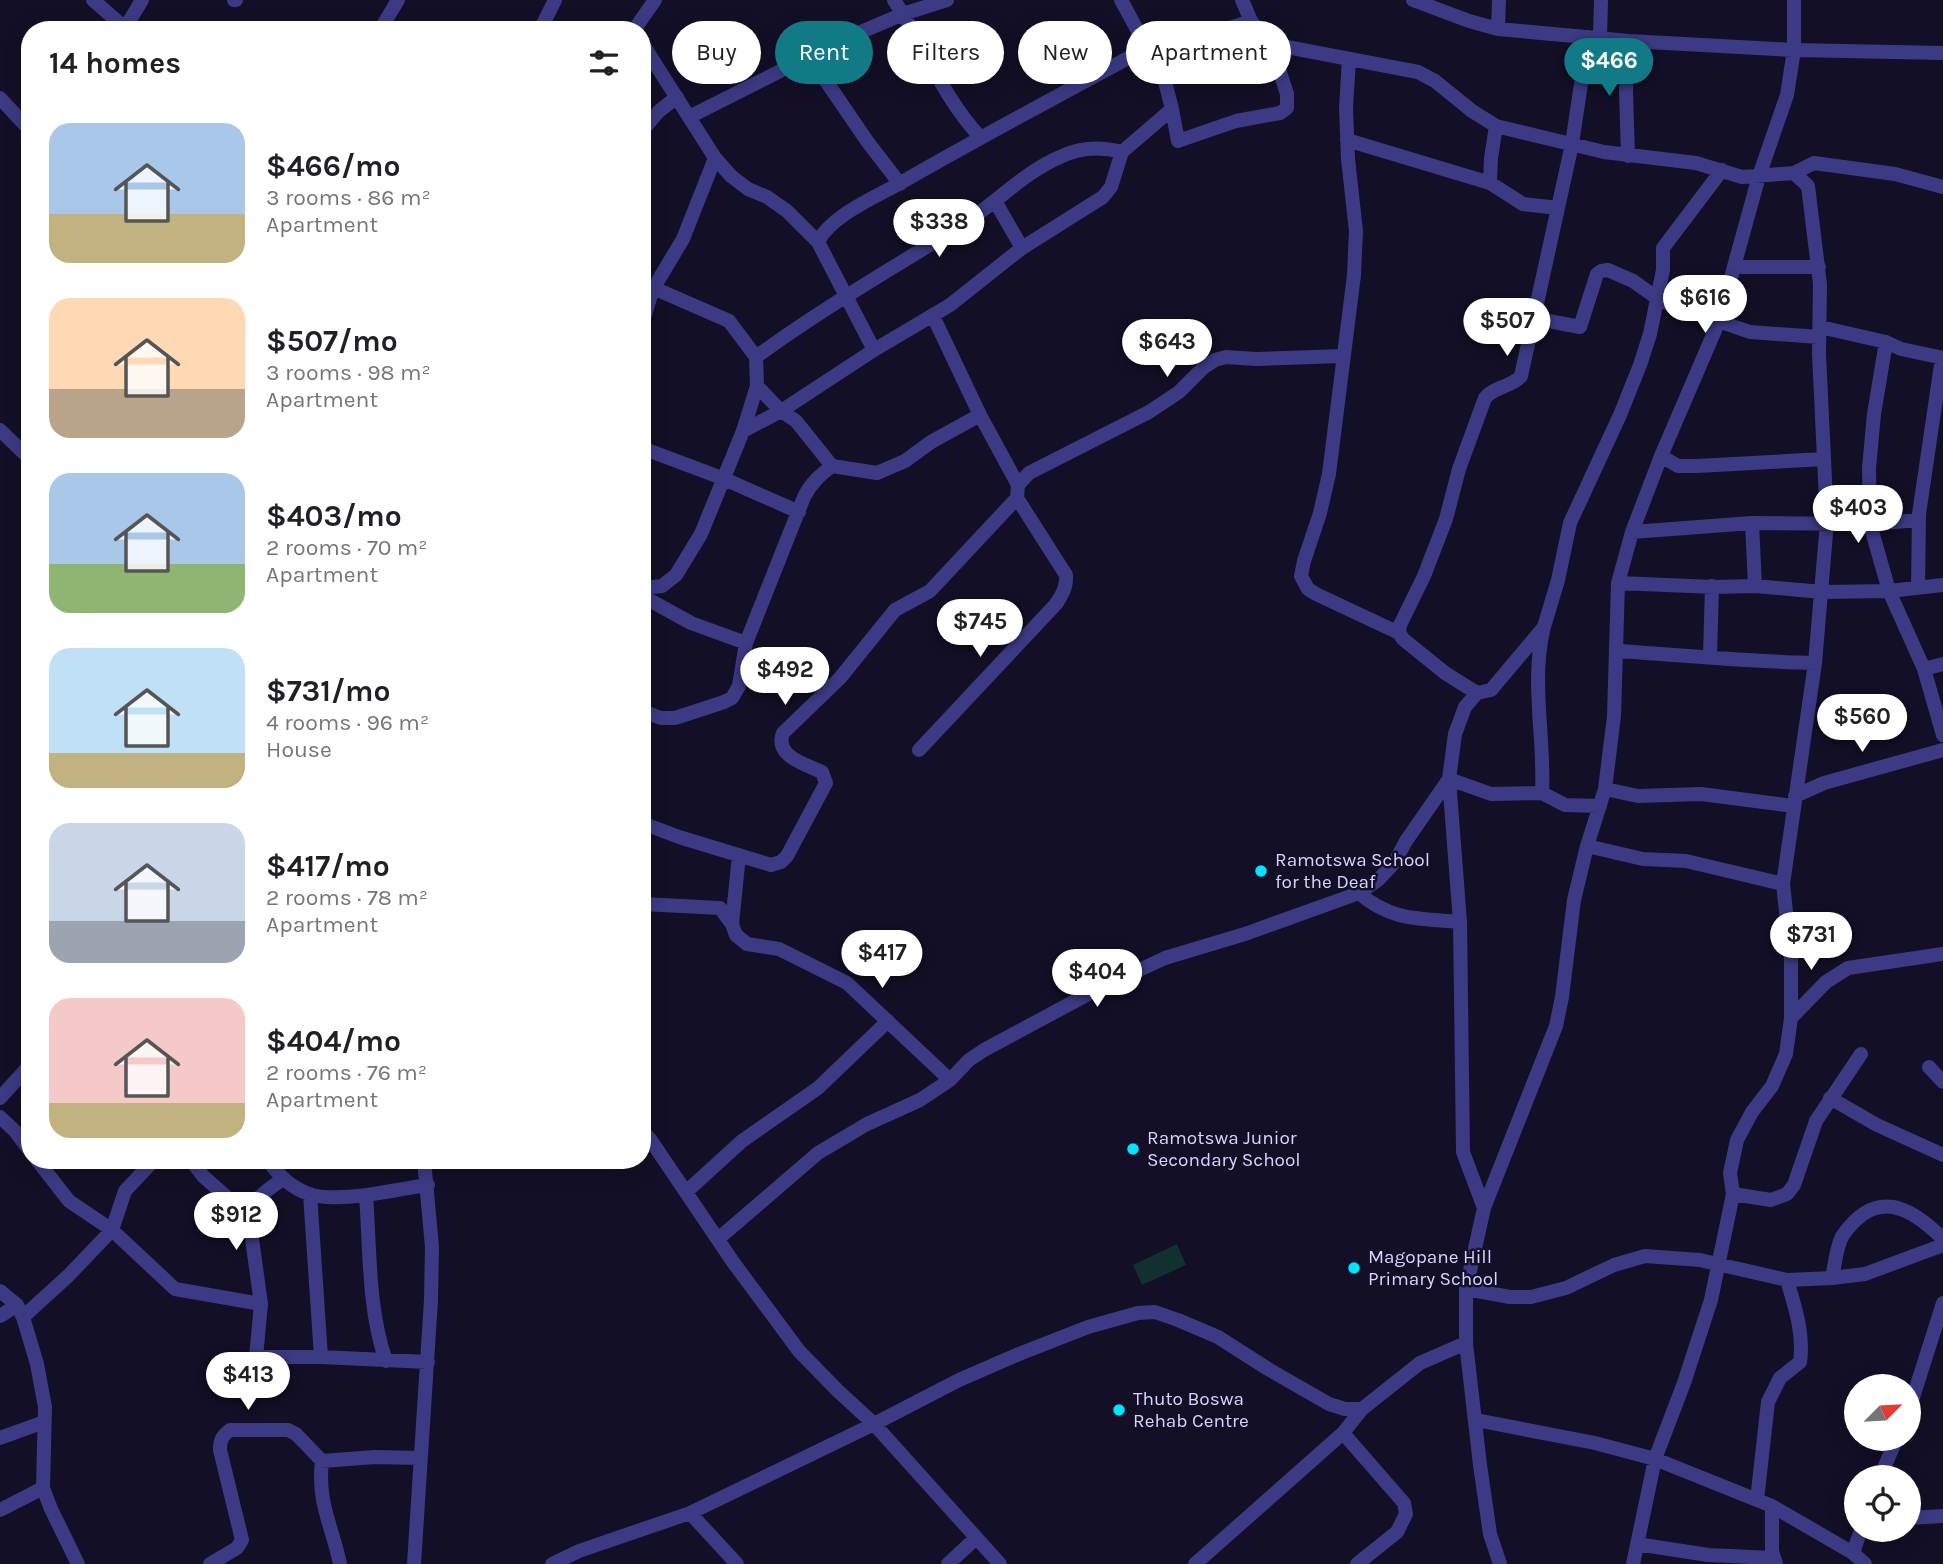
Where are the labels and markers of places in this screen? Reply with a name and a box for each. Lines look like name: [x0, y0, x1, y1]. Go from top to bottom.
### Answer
pin: $466: [1568, 38, 1650, 98]
pin: $338: [898, 200, 980, 259]
pin: $616: [1664, 276, 1746, 335]
pin: $507: [1466, 298, 1548, 358]
pin: $643: [1126, 320, 1208, 379]
pin: $403: [1817, 486, 1899, 545]
pin: $745: [939, 600, 1021, 659]
pin: $492: [744, 648, 826, 707]
pin: $560: [1821, 694, 1903, 754]
place label: Ramotswa School for the Deaf: [1275, 849, 1430, 893]
marker: Ramotswa School for the Deaf: [1253, 863, 1269, 879]
pin: $731: [1770, 912, 1852, 972]
pin: $417: [841, 930, 923, 990]
pin: $404: [1056, 950, 1138, 1009]
place label: Ramotswa Junior Secondary School: [1147, 1127, 1301, 1171]
marker: Ramotswa Junior Secondary School: [1125, 1141, 1141, 1157]
pin: $912: [195, 1192, 277, 1252]
place label: Magopane Hill Primary School: [1368, 1246, 1498, 1290]
marker: Magopane Hill Primary School: [1346, 1260, 1362, 1276]
pin: $413: [207, 1352, 289, 1412]
place label: Thuto Boswa Rehab Centre: [1133, 1388, 1249, 1432]
marker: Thuto Boswa Rehab Centre: [1111, 1402, 1127, 1418]

